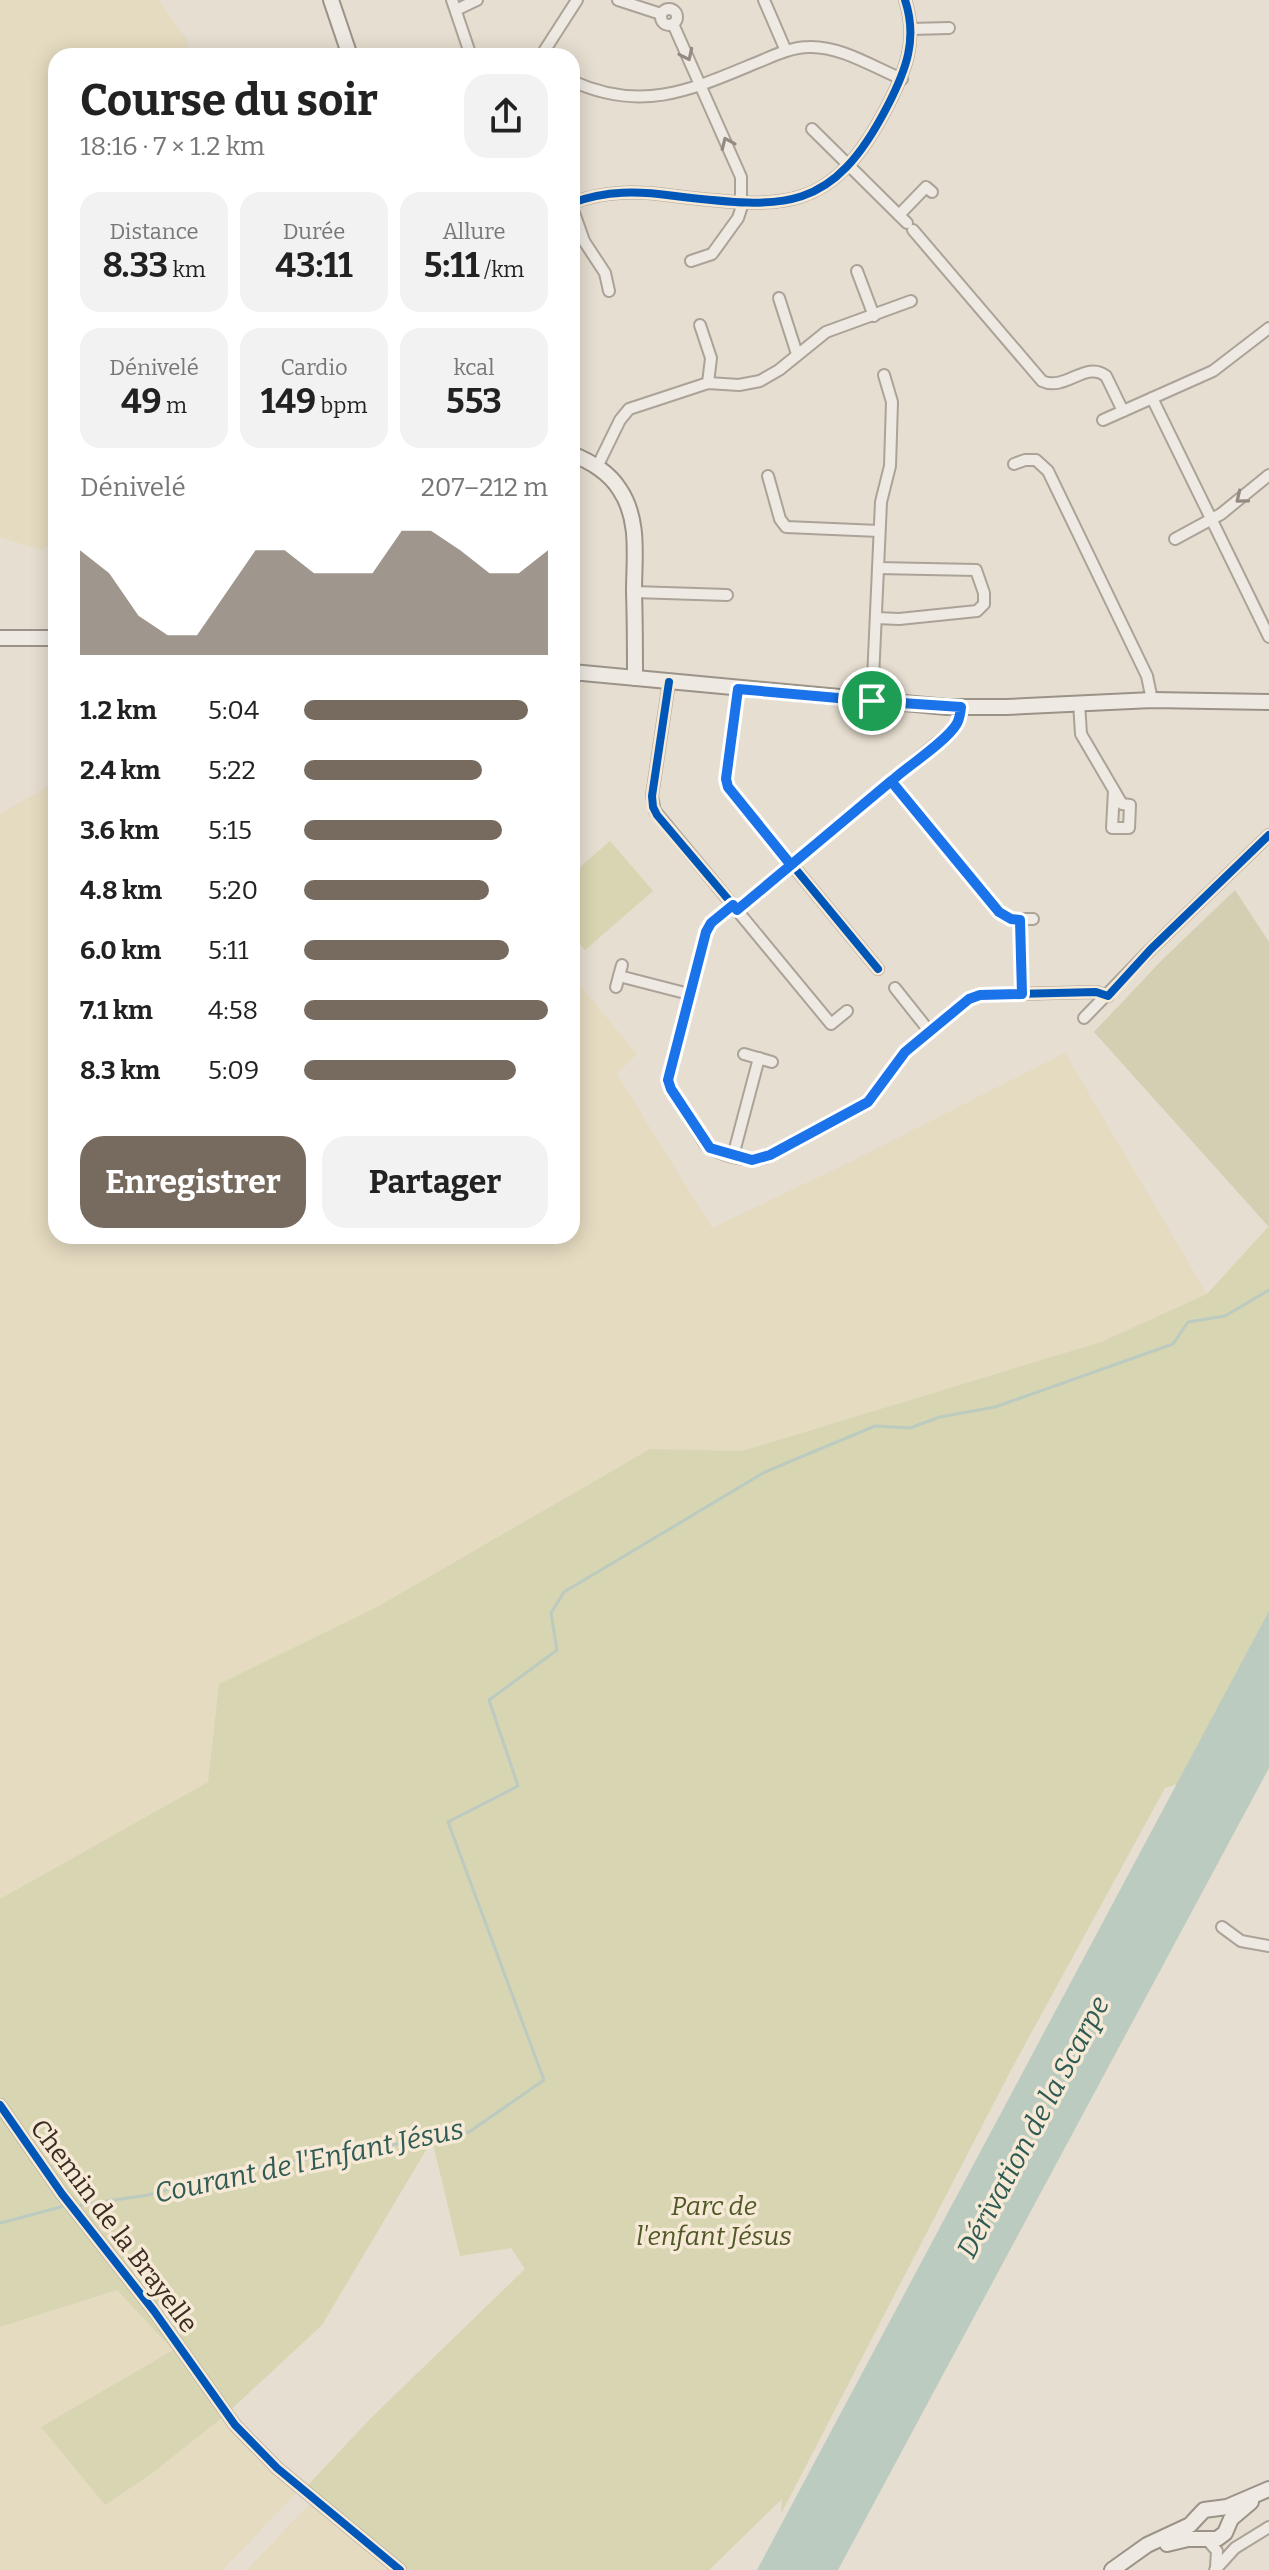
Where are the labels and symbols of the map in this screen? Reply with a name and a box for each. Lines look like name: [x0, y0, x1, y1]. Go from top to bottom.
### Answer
one-way arrow: [677, 46, 693, 61]
one-way arrow: [721, 137, 737, 152]
one-way arrow: [1236, 488, 1250, 503]
pin: [838, 667, 906, 735]
water label: Dérivation de la Scarpe: [950, 1991, 1116, 2263]
water label: Courant de l'Enfant Jésus: [152, 2112, 466, 2210]
street label: Chemin de la Brayelle: [24, 2113, 204, 2339]
park label: Parc de l'enfant Jésus: [636, 2191, 792, 2252]

